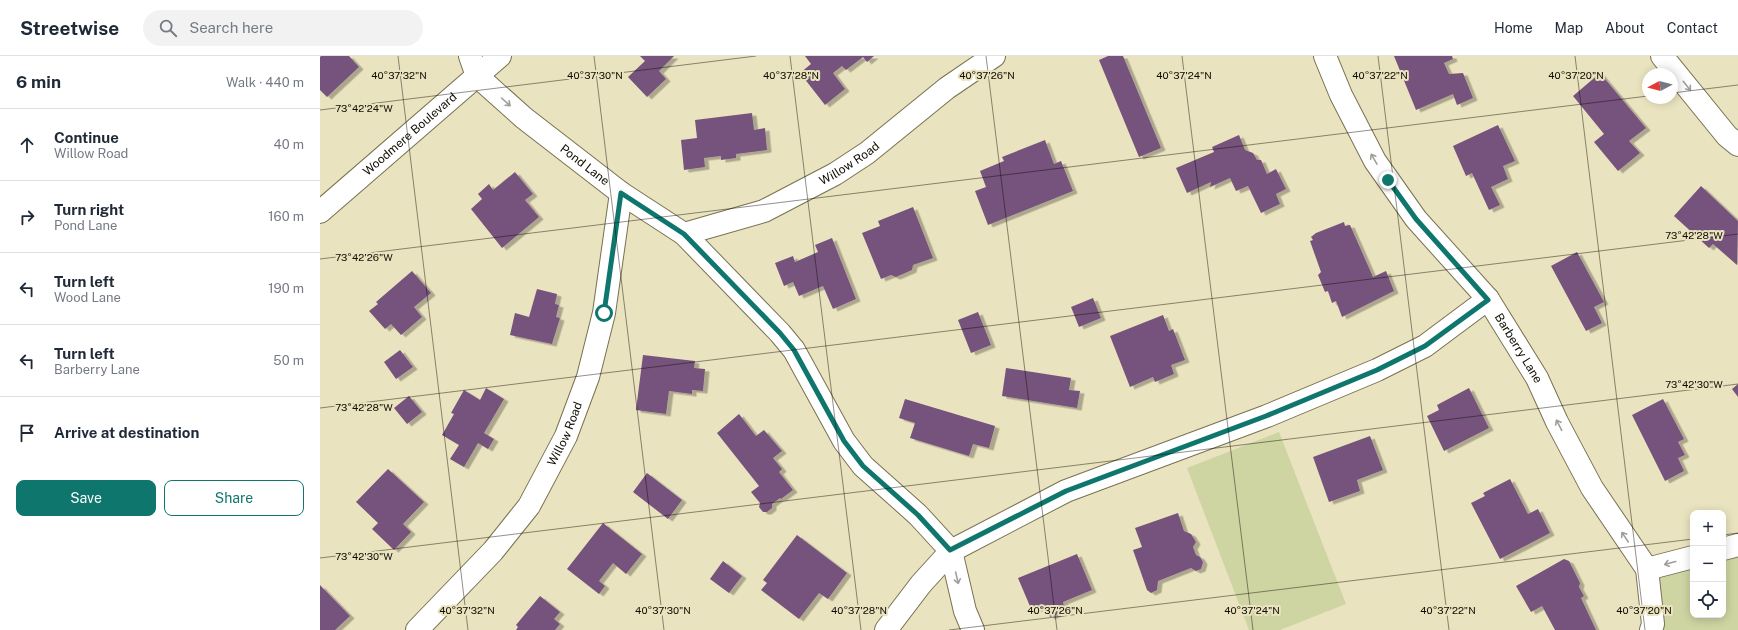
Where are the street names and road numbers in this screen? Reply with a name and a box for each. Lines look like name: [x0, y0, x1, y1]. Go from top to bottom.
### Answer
street label: Woodmere Boulevard: [360, 90, 460, 178]
street label: Willow Road: [817, 139, 882, 188]
street label: Pond Lane: [557, 142, 612, 189]
street label: Barberry Lane: [1492, 311, 1545, 385]
street label: Willow Road: [544, 400, 585, 468]

